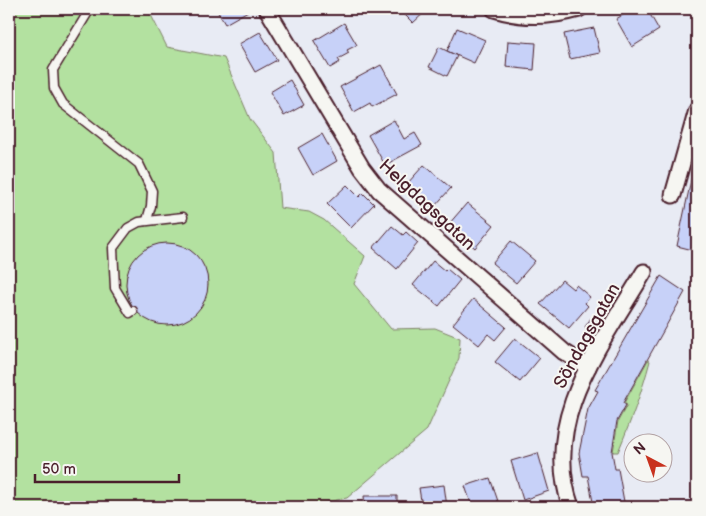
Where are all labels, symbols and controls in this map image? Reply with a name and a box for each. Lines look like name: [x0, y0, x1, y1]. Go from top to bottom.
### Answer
street label: Helgdagsgatan: [375, 155, 479, 255]
street label: Söndagsgatan: [549, 280, 625, 392]
north arrow: [624, 434, 674, 484]
text: N: [630, 439, 649, 458]
scale bar: [35, 451, 179, 483]
text: 50 m: [42, 460, 76, 479]

